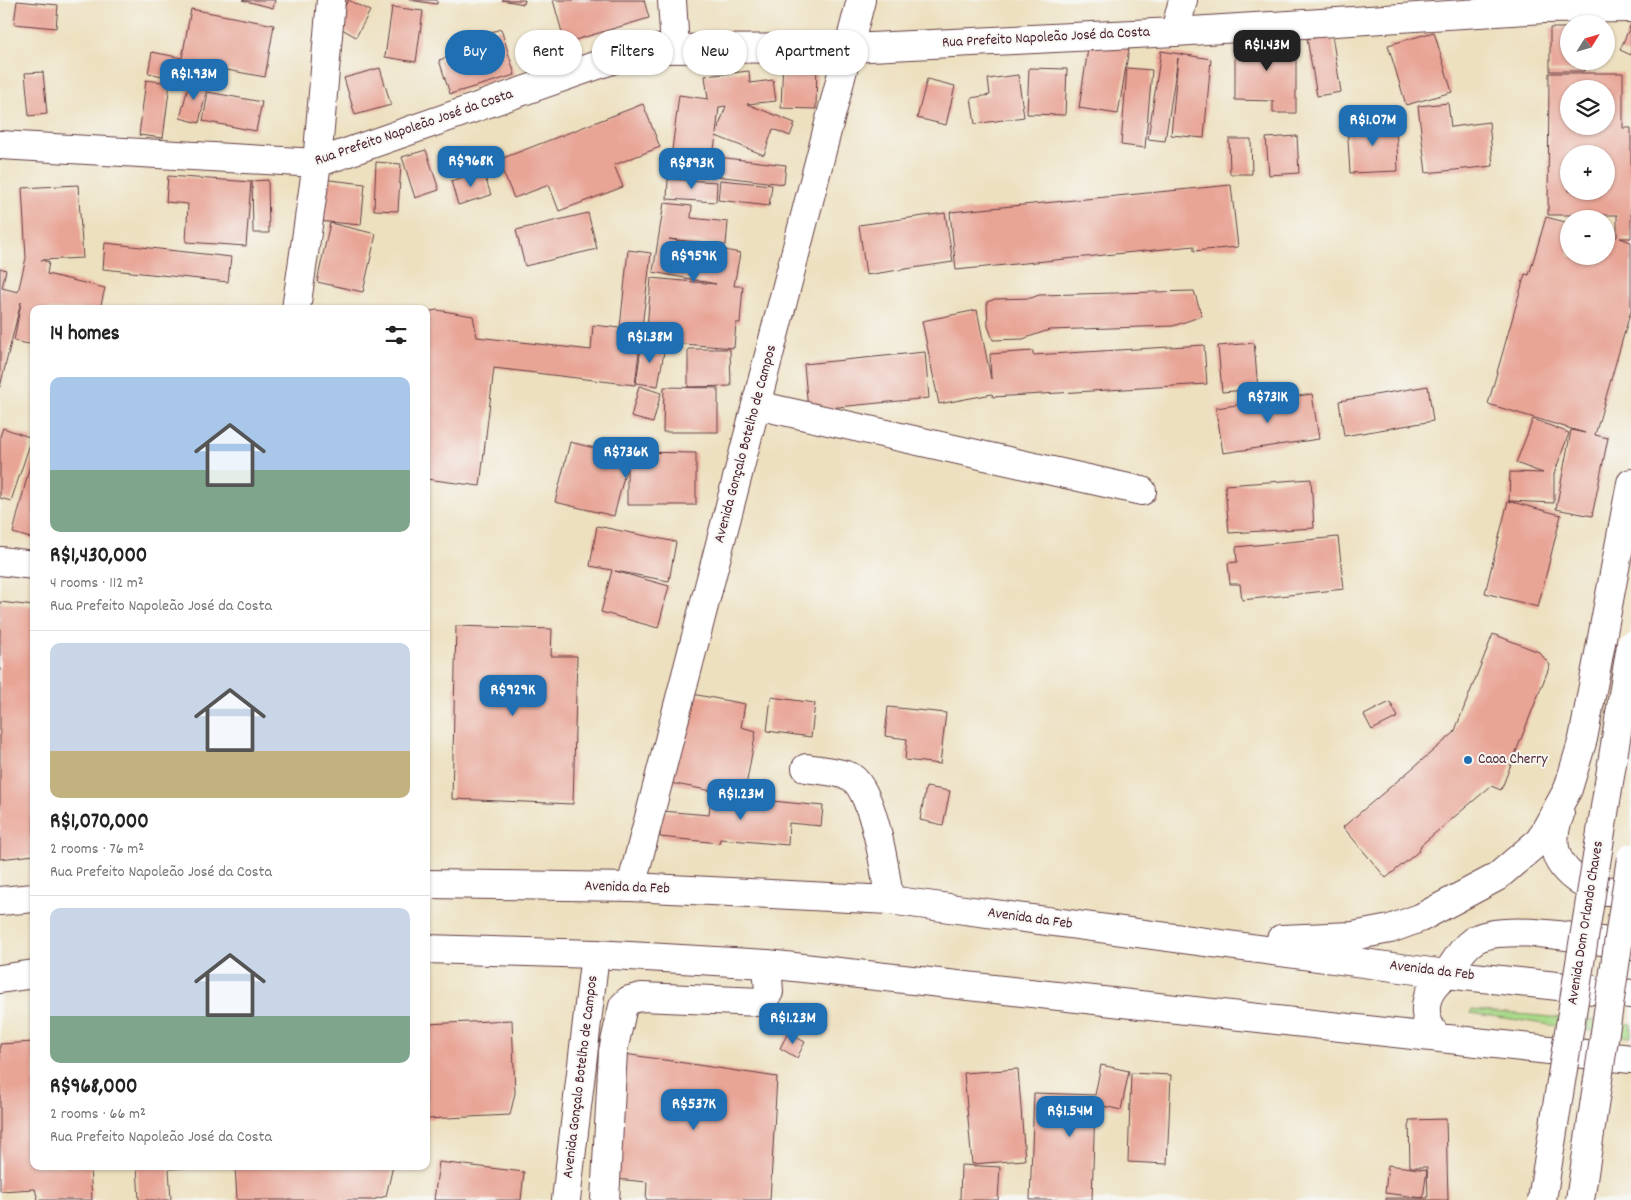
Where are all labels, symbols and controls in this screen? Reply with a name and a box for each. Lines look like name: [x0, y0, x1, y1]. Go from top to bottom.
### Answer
north arrow: [1560, 15, 1615, 70]
map controls: [1560, 15, 1615, 265]
street label: Rua Prefeito Napoleão José da Costa: [942, 22, 1151, 54]
chip: Buy: [445, 30, 505, 75]
chip: Rent: [515, 30, 582, 75]
chip: Filters: [592, 30, 673, 75]
chip: New: [683, 30, 747, 75]
chip: Apartment: [757, 30, 868, 75]
pin: R$1.43M: [1221, 30, 1313, 72]
text: R$1.43M: [1244, 34, 1290, 57]
pin: R$1.93M: [148, 58, 240, 101]
text: R$1.93M: [171, 63, 217, 86]
button: layers: [1560, 80, 1615, 135]
street label: Rua Prefeito Napoleão José da Costa: [312, 83, 517, 172]
pin: R$1.07M: [1327, 104, 1419, 147]
text: R$1.07M: [1350, 109, 1396, 132]
button: +: [1560, 145, 1615, 200]
pin: R$968K: [430, 146, 512, 188]
pin: R$893K: [651, 148, 733, 190]
text: R$968K: [449, 150, 493, 173]
text: R$893K: [670, 152, 714, 175]
button: −: [1560, 210, 1615, 265]
pin: R$959K: [653, 240, 735, 283]
text: R$959K: [671, 245, 717, 268]
text: 14 homes: [50, 320, 120, 350]
icon: filters: [382, 321, 410, 349]
pin: R$1.38M: [604, 322, 696, 364]
text: R$1.38M: [628, 326, 672, 349]
street label: Avenida Gonçalo Botelho de Campos: [709, 342, 783, 546]
pin: R$731K: [1227, 382, 1309, 424]
text: R$731K: [1248, 386, 1288, 409]
icon: home: [185, 410, 275, 500]
pin: R$736K: [585, 436, 667, 479]
text: R$736K: [604, 441, 648, 464]
text: R$1,430,000: [50, 542, 147, 572]
text: 4 rooms · 112 m²: [50, 572, 144, 595]
text: Rua Prefeito Napoleão José da Costa: [50, 595, 272, 618]
pin: R$929K: [472, 674, 554, 717]
icon: home: [185, 675, 275, 765]
text: R$929K: [491, 679, 535, 702]
place label: Caoa Cherry: [1478, 749, 1549, 771]
marker: Caoa Cherry: [1462, 754, 1474, 766]
pin: R$1.23M: [695, 778, 787, 821]
text: R$1.23M: [718, 783, 764, 806]
text: R$1,070,000: [50, 808, 149, 838]
text: 2 rooms · 76 m²: [50, 838, 144, 861]
street label: Avenida Dom Orlando Chaves: [1562, 839, 1610, 1007]
text: Rua Prefeito Napoleão José da Costa: [50, 861, 272, 884]
street label: Avenida da Feb: [584, 876, 670, 900]
street label: Avenida da Feb: [986, 902, 1074, 936]
icon: home: [185, 940, 275, 1030]
street label: Avenida da Feb: [1388, 955, 1476, 987]
street label: Avenida Gonçalo Botelho de Campos: [558, 974, 604, 1180]
pin: R$1.23M: [747, 1002, 839, 1045]
text: R$1.23M: [770, 1007, 816, 1030]
text: R$968,000: [50, 1073, 138, 1103]
pin: R$537K: [653, 1088, 735, 1131]
text: R$537K: [672, 1093, 716, 1116]
pin: R$1.54M: [1024, 1096, 1116, 1138]
text: R$1.54M: [1047, 1100, 1093, 1123]
text: 2 rooms · 66 m²: [50, 1103, 146, 1126]
text: Rua Prefeito Napoleão José da Costa: [50, 1126, 272, 1149]

